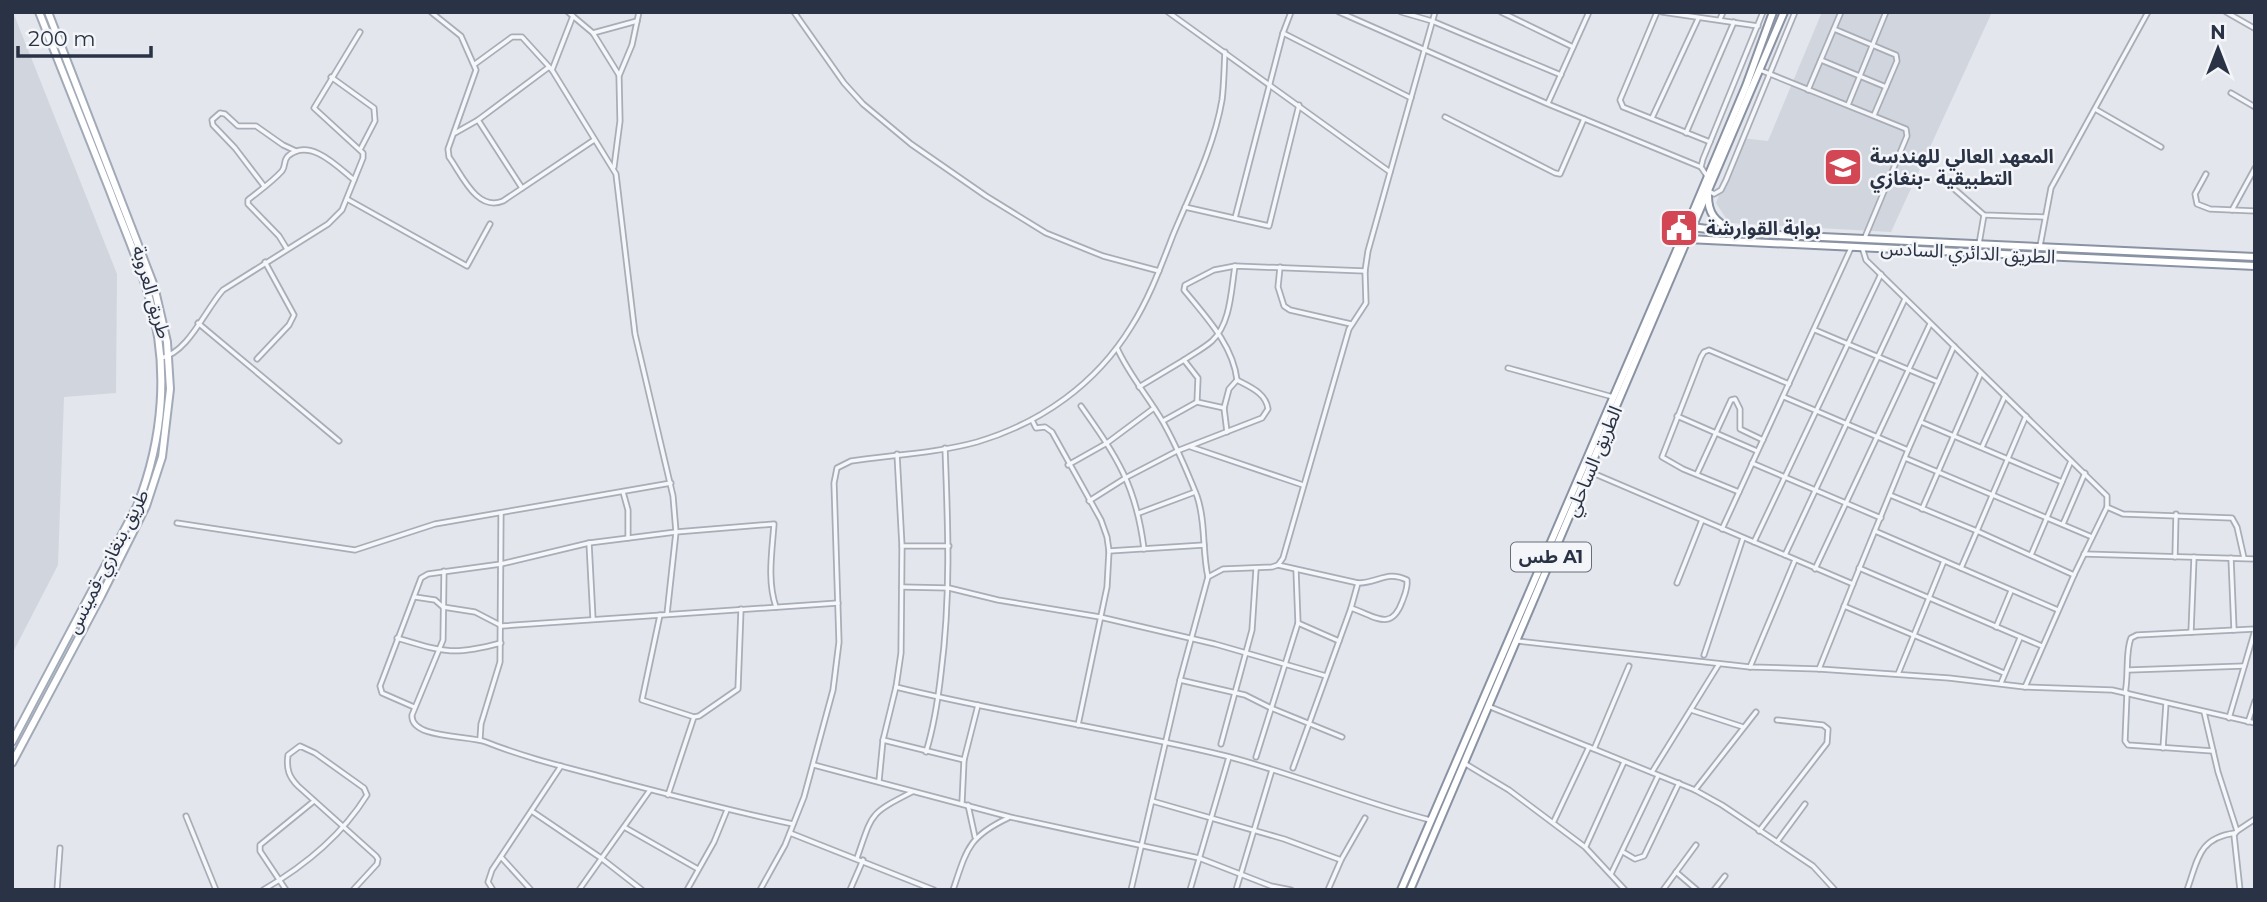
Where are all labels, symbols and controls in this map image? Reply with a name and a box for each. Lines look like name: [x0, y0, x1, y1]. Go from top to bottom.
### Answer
scale bar: [18, 14, 150, 58]
north arrow: [2183, 14, 2253, 84]
text: N: [2210, 21, 2226, 44]
text: 200 m: [28, 26, 95, 51]
place label: المعهد العالي للهندسة التطبيقية -بنغازي: [1870, 145, 2054, 193]
school or university icon: المعهد العالي للهندسة التطبيقية -بنغازي: [1822, 146, 1864, 188]
public building icon: بوابة القوارشة: [1658, 207, 1700, 249]
place label: بوابة القوارشة: [1706, 217, 1821, 240]
street label: الطريق الدائري السادس: [1880, 236, 2056, 272]
street label: طريق العروبة: [127, 243, 176, 341]
street label: الطريق الساحلي: [1560, 402, 1630, 521]
street label: طريق بنغازي-قمينس: [61, 485, 157, 639]
road number: طس A1: [1511, 542, 1591, 572]

